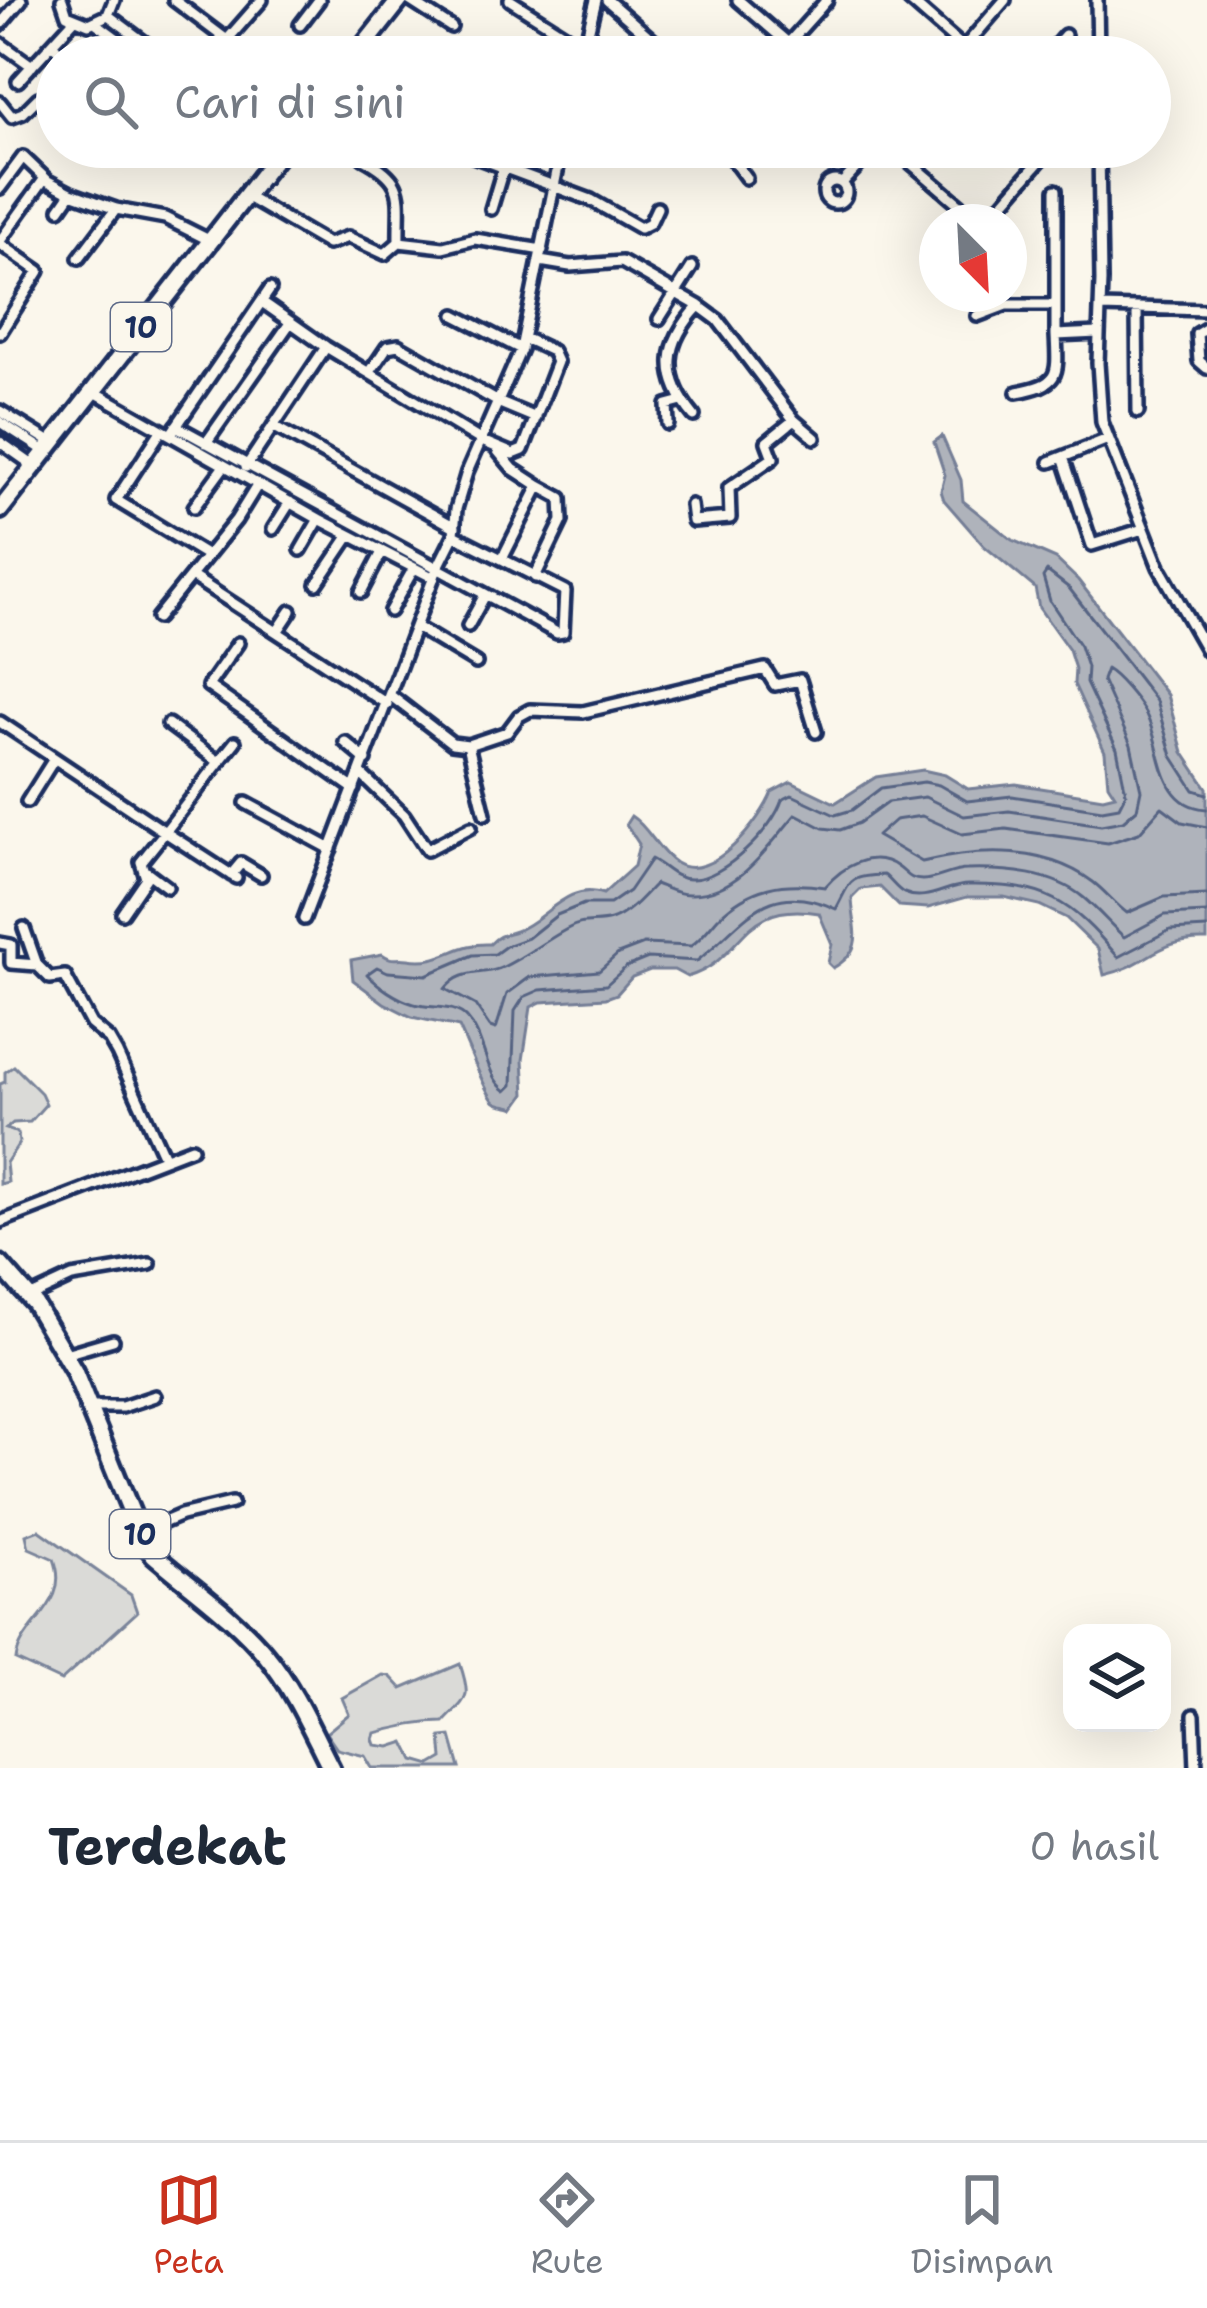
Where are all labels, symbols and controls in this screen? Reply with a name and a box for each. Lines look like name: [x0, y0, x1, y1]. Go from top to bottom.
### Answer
search box: [36, 36, 1171, 168]
icon: search: [78, 69, 144, 135]
text: Cari di sini: [174, 72, 406, 132]
north arrow: [919, 204, 1027, 312]
road number: 10: [111, 303, 171, 351]
road number: 10: [110, 1510, 170, 1558]
map controls: [1063, 1624, 1171, 1732]
button: layers: [1063, 1624, 1171, 1732]
text: Terdekat: [48, 1812, 287, 1880]
text: 0 hasil: [1029, 1820, 1159, 1872]
tab: Peta: [154, 2167, 224, 2284]
tab: Rute: [531, 2167, 604, 2284]
tab: Disimpan: [911, 2167, 1054, 2284]

